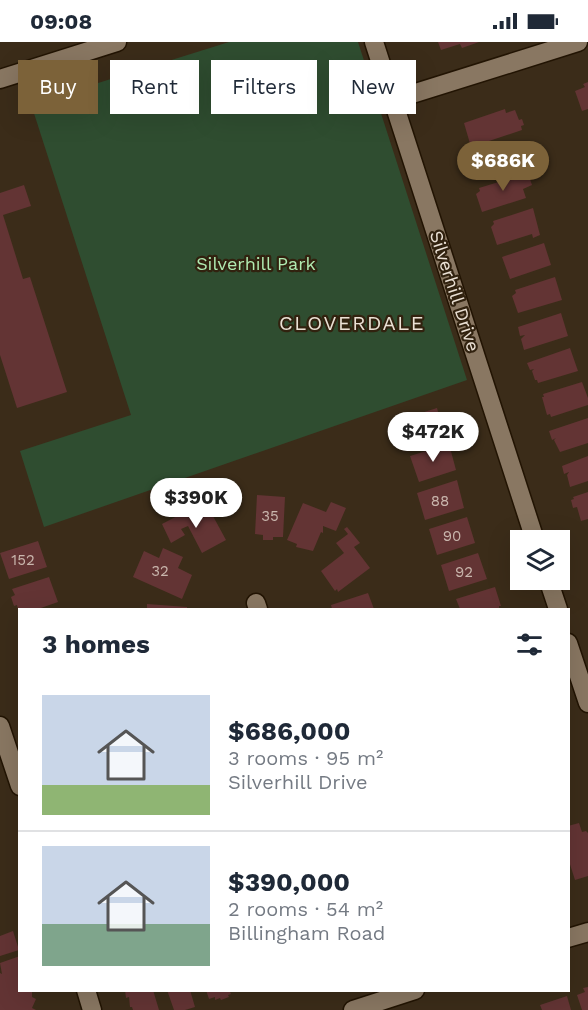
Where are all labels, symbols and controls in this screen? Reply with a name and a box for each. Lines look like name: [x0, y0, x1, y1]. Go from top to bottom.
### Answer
text: 09:08: [30, 9, 92, 34]
chip: Buy: [18, 60, 98, 114]
chip: Rent: [110, 60, 199, 114]
chip: Filters: [211, 60, 317, 114]
chip: New: [329, 60, 416, 114]
pin: $686K: [461, 141, 545, 192]
text: $686K: [471, 148, 535, 172]
street label: Silverhill Drive: [426, 228, 484, 354]
park label: Silverhill Park: [196, 253, 316, 274]
district label: CLOVERDALE: [279, 311, 425, 335]
pin: $472K: [391, 412, 475, 463]
text: $472K: [402, 419, 464, 443]
pin: $390K: [154, 478, 238, 529]
text: $390K: [164, 485, 228, 509]
house number: 88: [431, 492, 449, 510]
house number: 35: [261, 507, 279, 525]
house number: 90: [443, 527, 461, 545]
map controls: [510, 530, 570, 590]
button: layers: [510, 530, 570, 590]
house number: 152: [11, 551, 35, 569]
house number: 32: [151, 562, 169, 580]
house number: 92: [455, 563, 473, 581]
icon: filters: [513, 628, 546, 661]
text: 3 homes: [42, 629, 150, 659]
text: $686,000: [228, 716, 351, 746]
icon: home: [90, 719, 162, 791]
text: 3 rooms · 95 m²: [228, 746, 383, 770]
text: Silverhill Drive: [228, 770, 368, 794]
text: $390,000: [228, 867, 350, 897]
icon: home: [90, 870, 162, 942]
text: 2 rooms · 54 m²: [228, 897, 383, 921]
text: Billingham Road: [228, 921, 385, 945]

